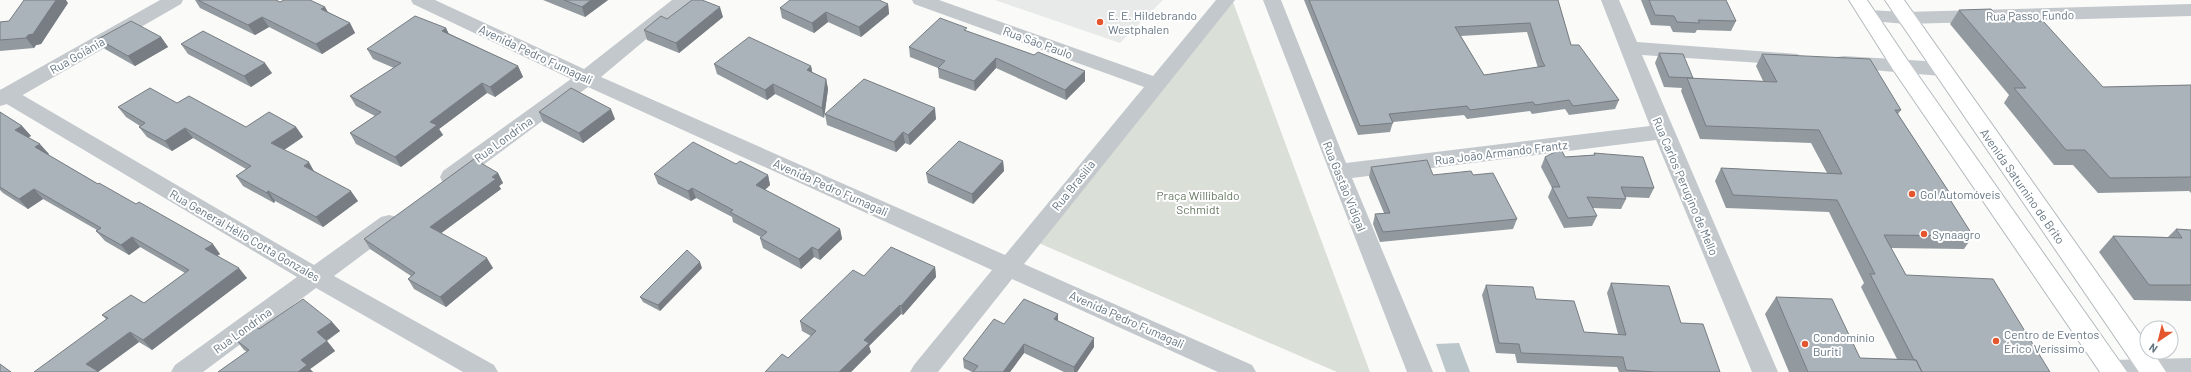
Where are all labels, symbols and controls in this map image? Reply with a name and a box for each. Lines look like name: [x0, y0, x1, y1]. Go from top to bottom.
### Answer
street label: Rua Passo Fundo: [1986, 7, 2074, 23]
place label: E. E. Hildebrando Westphalen: [1108, 8, 1197, 36]
marker: E. E. Hildebrando Westphalen: [1095, 17, 1105, 27]
street label: Avenida Pedro Fumagali: [477, 21, 595, 87]
street label: Rua São Paulo: [1001, 23, 1075, 61]
street label: Rua Goiânia: [47, 34, 107, 76]
street label: Rua Londrina: [471, 113, 535, 165]
street label: Rua Carlos Perugino de Mello: [1650, 115, 1722, 257]
street label: Avenida Saturnino de Brito: [1978, 126, 2068, 246]
street label: Rua João Armando Frantz: [1434, 137, 1568, 167]
street label: Rua Gastão Vidigal: [1321, 139, 1369, 233]
street label: Avenida Pedro Fumagali: [771, 155, 891, 219]
street label: Rua Brasília: [1048, 157, 1098, 213]
street label: Rua General Hélio Cotta Gonzales: [167, 186, 323, 284]
place label: Gol Automóveis: [1920, 187, 2000, 201]
park label: Praça Willibaldo Schmidt: [1156, 188, 1240, 216]
marker: Gol Automóveis: [1907, 189, 1917, 199]
place label: Synaagro: [1932, 227, 1981, 241]
marker: Synaagro: [1919, 229, 1929, 239]
street label: Avenida Pedro Fumagali: [1067, 287, 1187, 351]
street label: Rua Londrina: [210, 304, 274, 356]
north arrow: [2139, 320, 2179, 360]
place label: Centro de Eventos Érico Veríssimo: [2004, 327, 2099, 355]
place label: Condomínio Buriti: [1813, 330, 1875, 358]
marker: Centro de Eventos Érico Veríssimo: [1991, 336, 2001, 346]
marker: Condomínio Buriti: [1800, 339, 1810, 349]
text: N: [2146, 341, 2160, 356]

